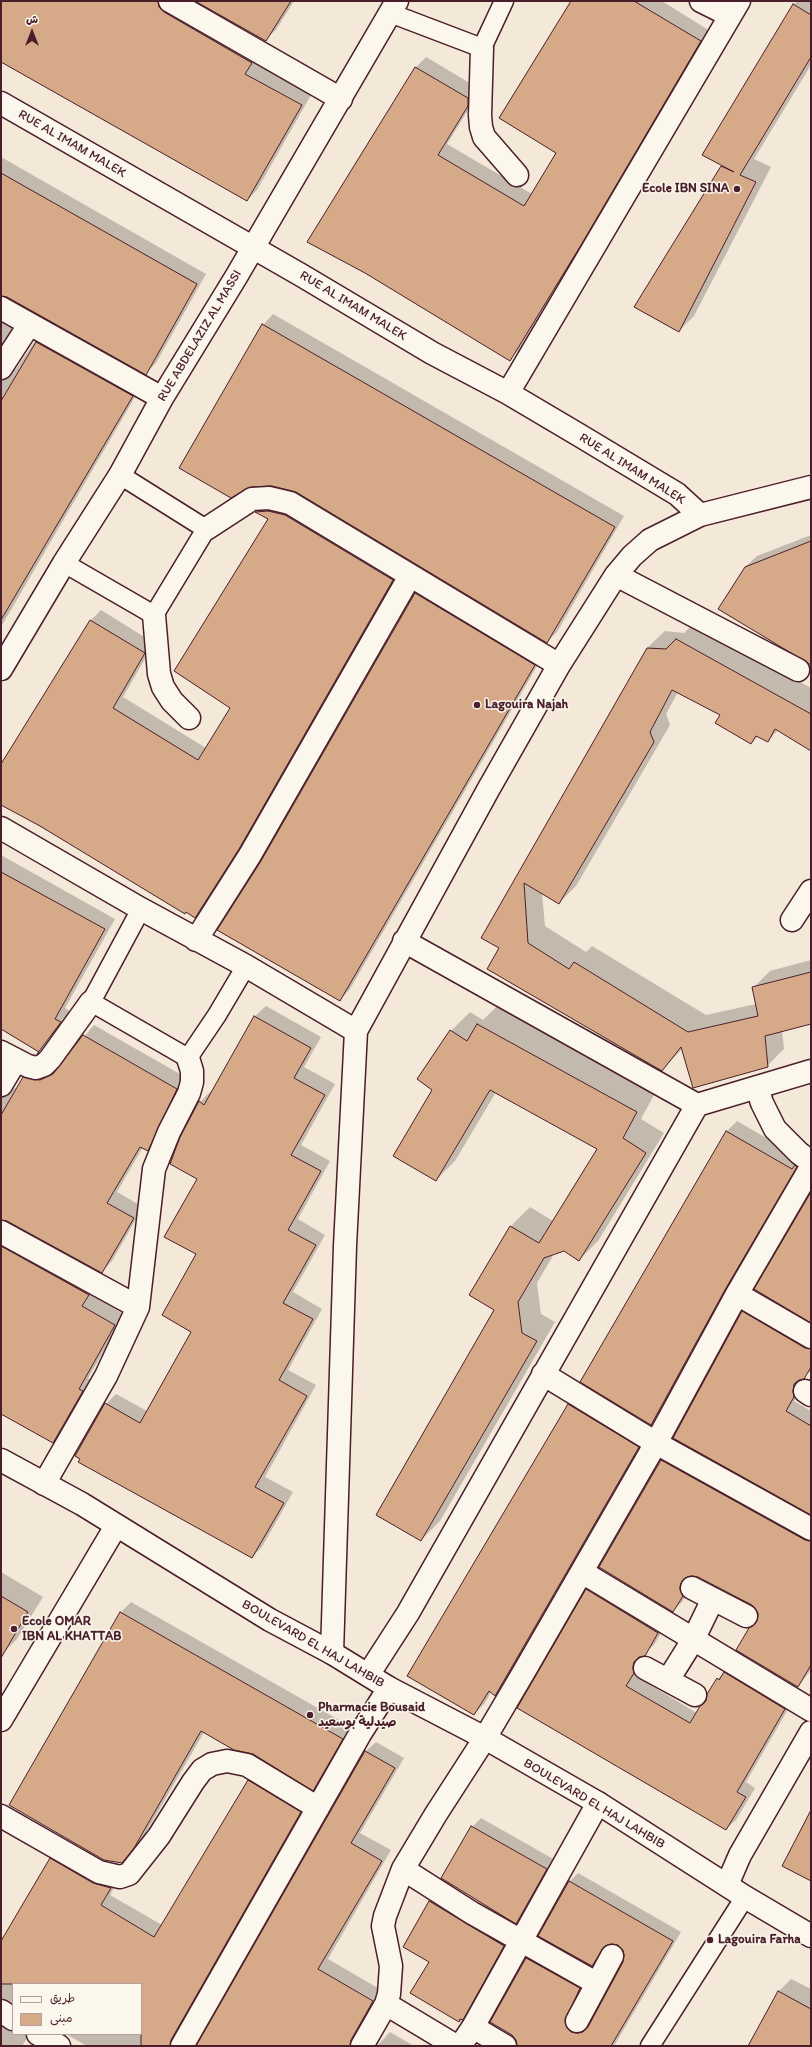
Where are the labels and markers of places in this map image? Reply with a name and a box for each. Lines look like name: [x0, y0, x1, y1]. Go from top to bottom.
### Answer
place label: Ecole IBN SINA: [642, 181, 729, 197]
marker: Ecole IBN SINA: [732, 184, 742, 194]
place label: Lagouira Najah: [485, 697, 568, 713]
marker: Lagouira Najah: [472, 700, 482, 710]
place label: Ecole OMAR IBN AL KHATTAB: [22, 1614, 122, 1645]
marker: Ecole OMAR IBN AL KHATTAB: [9, 1624, 19, 1634]
place label: Pharmacie Bousaid صيدلية بوسعيد: [318, 1700, 425, 1731]
marker: Pharmacie Bousaid صيدلية بوسعيد: [305, 1710, 315, 1720]
place label: Lagouira Farha: [718, 1932, 801, 1948]
marker: Lagouira Farha: [705, 1935, 715, 1945]

